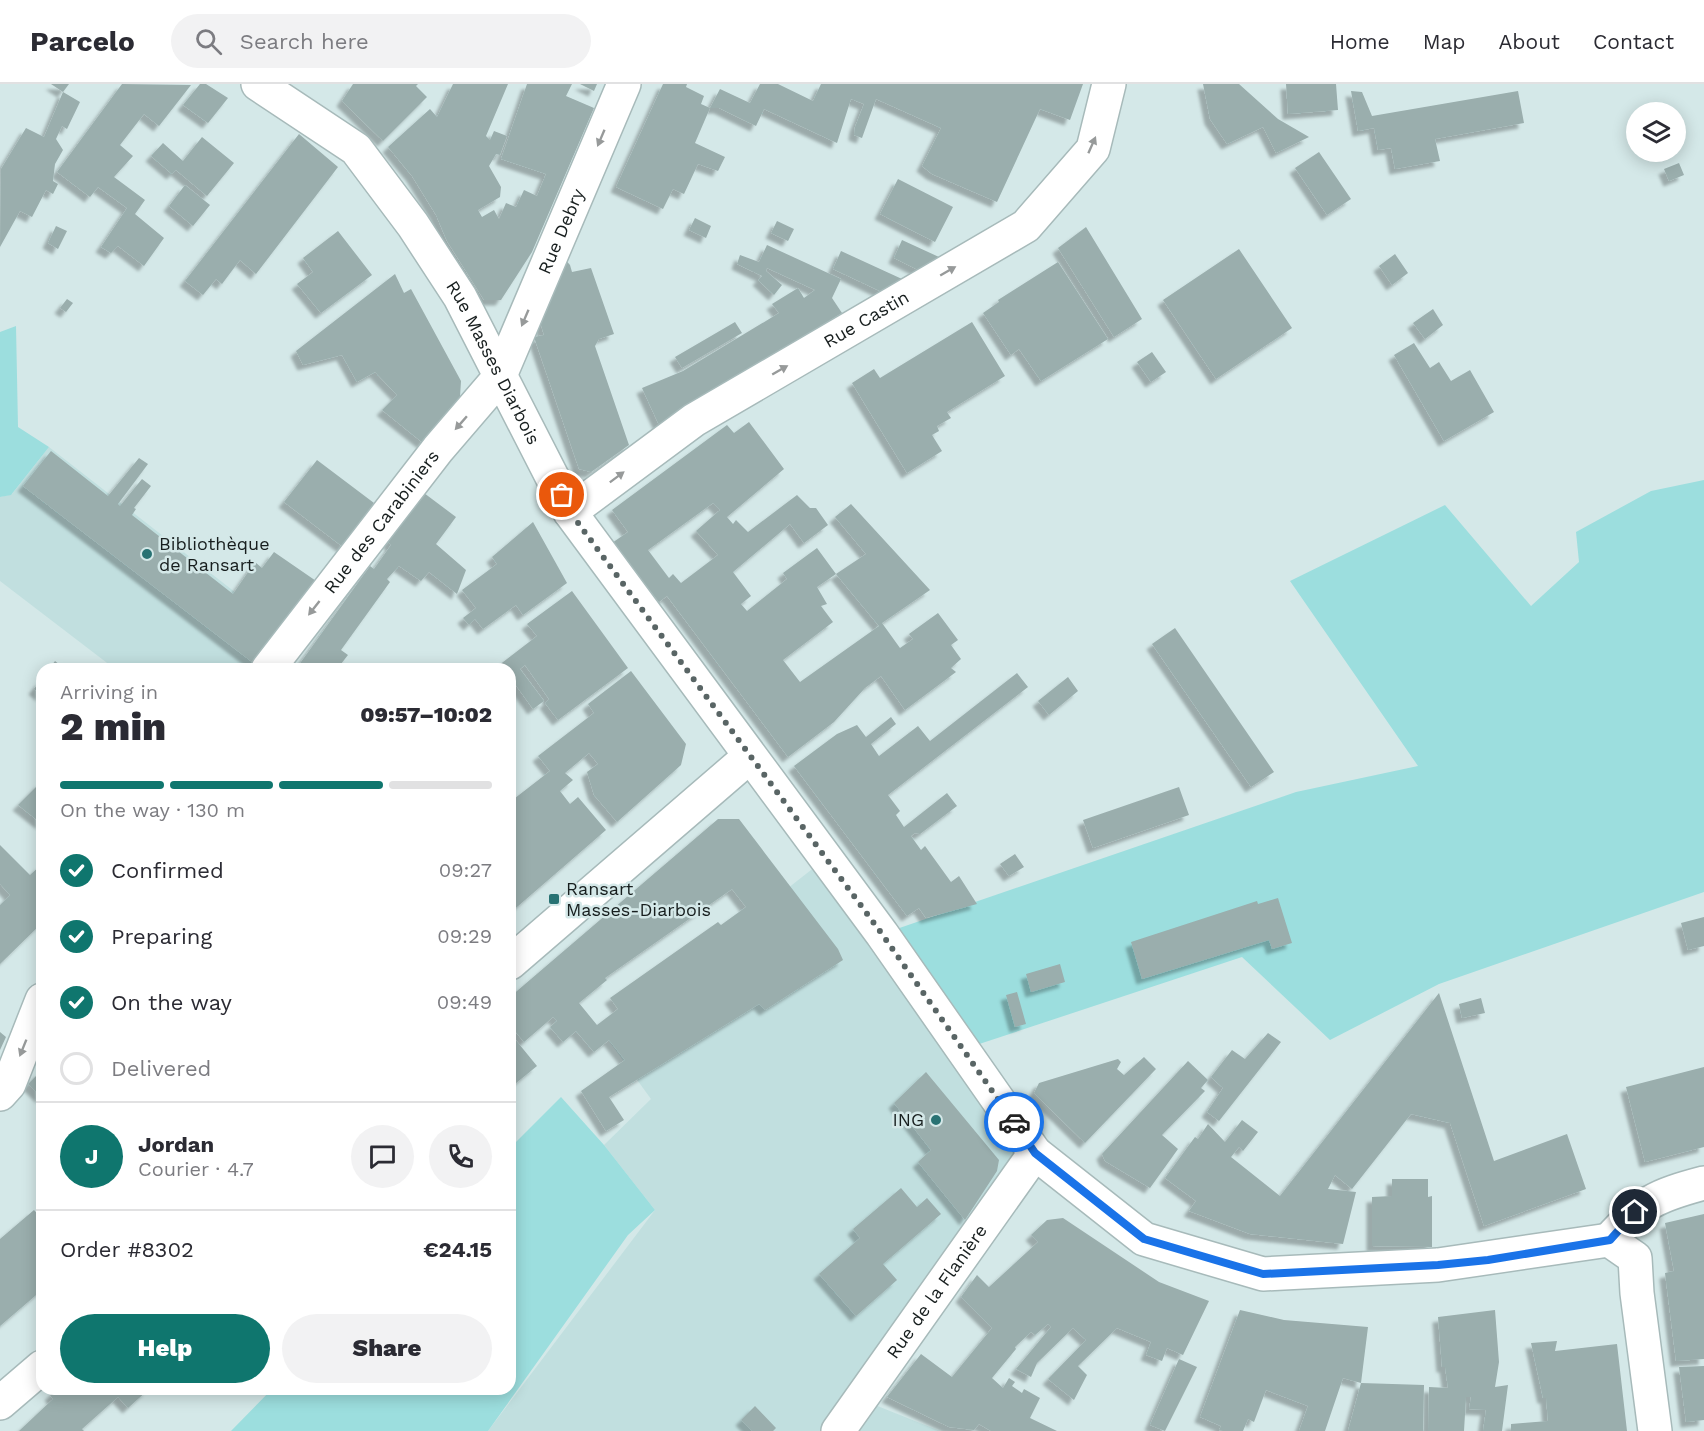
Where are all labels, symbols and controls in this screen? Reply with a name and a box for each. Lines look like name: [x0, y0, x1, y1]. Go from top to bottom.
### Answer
search box: [171, 14, 591, 68]
text: Parcelo: [30, 25, 135, 58]
icon: search: [192, 25, 225, 58]
text: Search here: [240, 29, 369, 54]
text: Home: [1330, 29, 1390, 54]
text: Map: [1423, 29, 1466, 54]
text: About: [1499, 29, 1560, 54]
text: Contact: [1593, 29, 1674, 54]
map controls: [1626, 102, 1686, 162]
button: layers: [1626, 102, 1686, 162]
one-way arrow: [596, 129, 605, 147]
one-way arrow: [1087, 136, 1097, 154]
street label: Rue Debry: [533, 185, 589, 277]
one-way arrow: [940, 266, 956, 277]
street label: Rue Masses Diarbois: [442, 276, 545, 448]
street label: Rue Castin: [820, 286, 912, 352]
one-way arrow: [520, 309, 530, 327]
one-way arrow: [772, 364, 788, 375]
one-way arrow: [455, 415, 468, 431]
street label: Rue des Carabiniers: [319, 446, 443, 597]
pin: [536, 469, 587, 520]
one-way arrow: [609, 471, 625, 483]
icon: bag: [545, 478, 578, 511]
place label: Bibliothèque de Ransart: [159, 533, 270, 575]
marker: Bibliothèque de Ransart: [140, 547, 154, 561]
one-way arrow: [307, 600, 320, 616]
text: Arriving in: [60, 680, 158, 704]
text: 09:57–10:02: [360, 702, 492, 727]
text: 2 min: [60, 704, 166, 749]
text: On the way · 130 m: [60, 798, 245, 822]
icon: check: [60, 854, 93, 887]
text: Confirmed: [111, 858, 224, 883]
text: 09:27: [439, 858, 492, 882]
place label: Ransart Masses-Diarbois: [566, 878, 711, 920]
marker: Ransart Masses-Diarbois: [547, 892, 561, 906]
icon: check: [60, 920, 93, 953]
text: Preparing: [111, 924, 212, 949]
text: 09:29: [437, 924, 492, 948]
icon: check: [60, 986, 93, 1019]
text: On the way: [111, 990, 232, 1015]
text: 09:49: [437, 990, 492, 1014]
one-way arrow: [18, 1040, 28, 1058]
text: Delivered: [111, 1056, 211, 1081]
courier: [984, 1092, 1044, 1152]
icon: car: [998, 1106, 1031, 1139]
place label: ING: [892, 1109, 924, 1130]
marker: ING: [929, 1113, 943, 1127]
button: chat: [351, 1125, 414, 1188]
button: phone: [429, 1125, 492, 1188]
text: Jordan: [138, 1132, 214, 1157]
text: J: [85, 1144, 98, 1169]
text: Courier · 4.7: [138, 1157, 254, 1181]
pin: [1609, 1186, 1660, 1237]
icon: home: [1618, 1195, 1651, 1228]
street label: Rue de la Flanière: [882, 1220, 991, 1362]
text: Order #8302: [60, 1237, 194, 1262]
text: €24.15: [423, 1237, 492, 1262]
button: Help: [60, 1314, 270, 1383]
button: Share: [282, 1314, 492, 1383]

